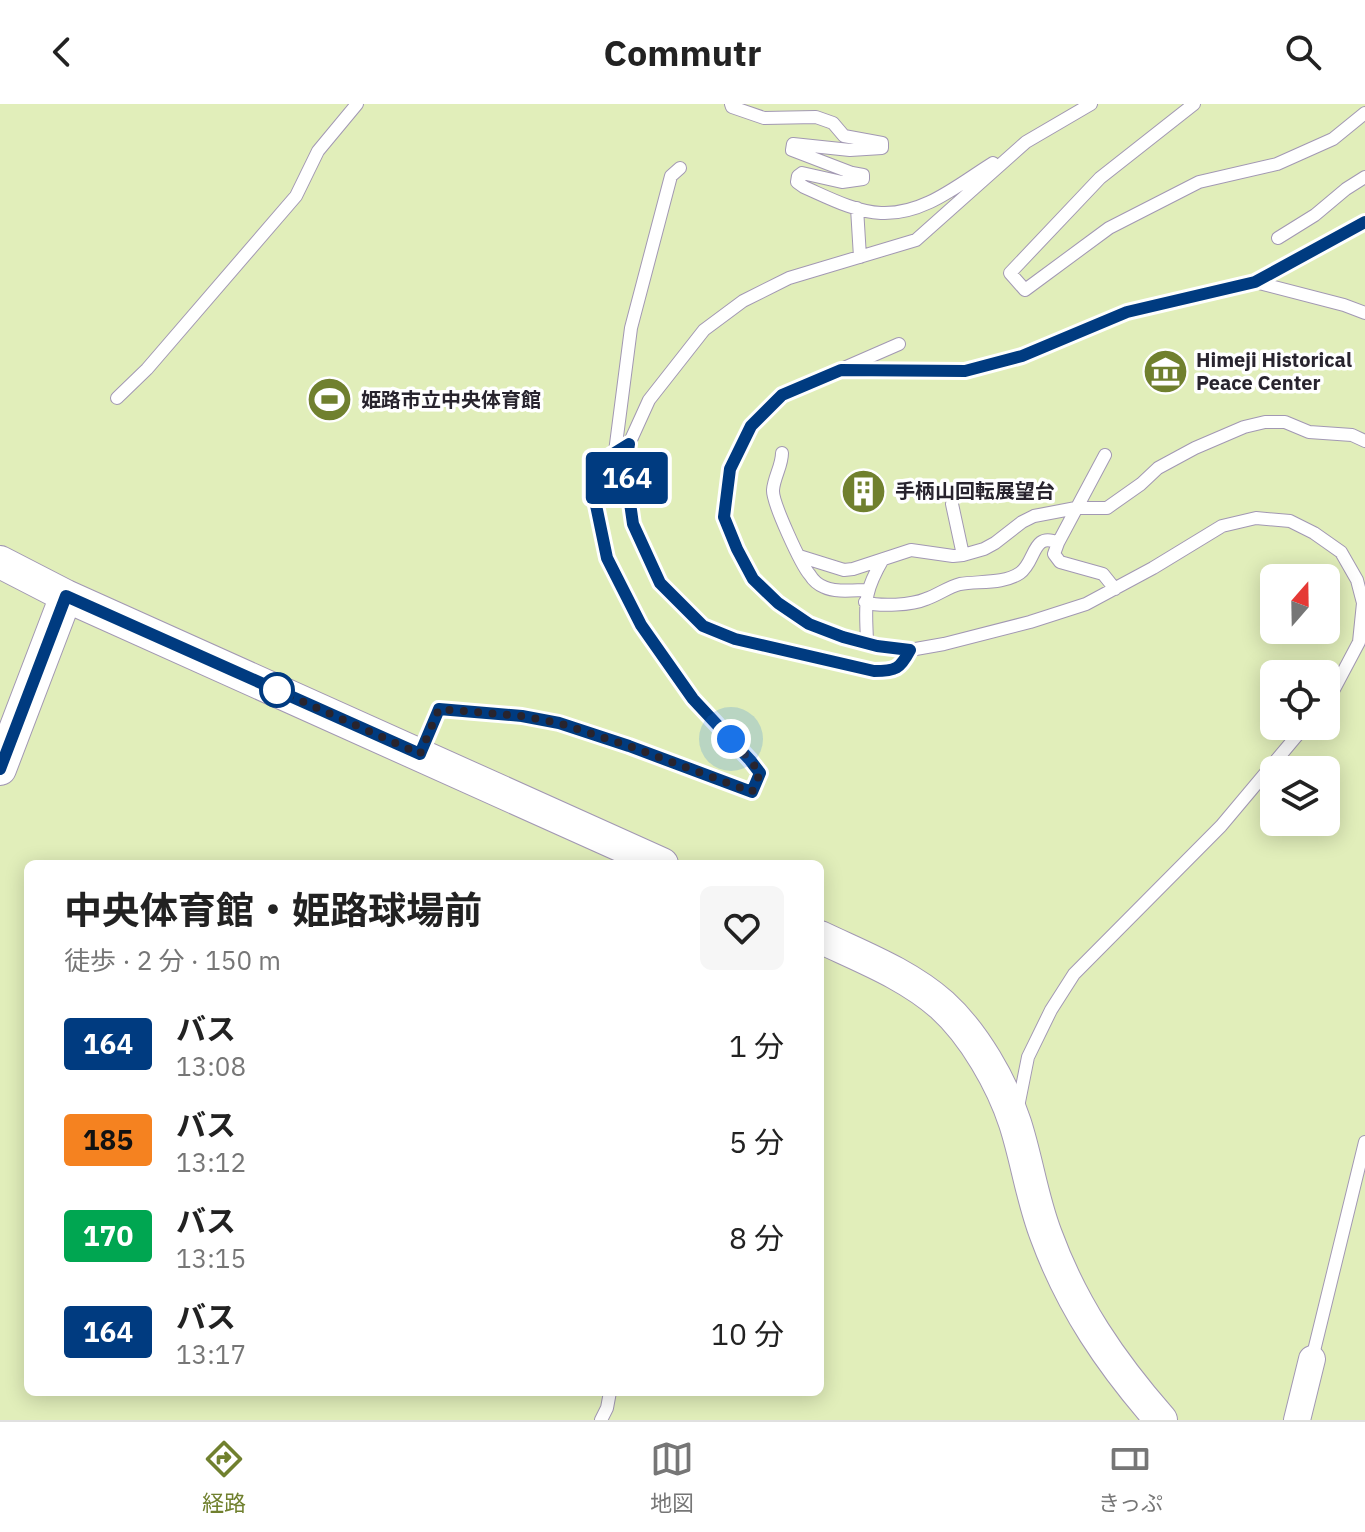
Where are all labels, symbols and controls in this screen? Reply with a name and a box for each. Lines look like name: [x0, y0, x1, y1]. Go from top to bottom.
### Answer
text: Commutr: [604, 29, 761, 76]
icon: back: [40, 30, 84, 74]
icon: search: [1281, 30, 1325, 74]
place label: Himeji Historical Peace Center: [1196, 346, 1352, 396]
museum icon: Himeji Historical Peace Center: [1141, 347, 1189, 395]
sports icon: 姫路市立中央体育館: [306, 376, 354, 424]
place label: 姫路市立中央体育館: [361, 386, 541, 413]
line badge: 164: [581, 452, 673, 504]
text: 164: [602, 459, 652, 496]
building icon: 手柄山回転展望台: [840, 467, 888, 515]
place label: 手柄山回転展望台: [895, 477, 1055, 504]
north arrow: [1260, 564, 1340, 644]
map controls: [1260, 564, 1340, 836]
button: locate: [1260, 660, 1340, 740]
unlabelled marker: [260, 673, 294, 707]
your location: [711, 719, 751, 759]
button: layers: [1260, 756, 1340, 836]
text: 中央体育館・姫路球場前: [64, 885, 482, 934]
button: heart: [700, 886, 784, 970]
text: 徒歩 · 2 分 · 150 m: [64, 943, 281, 977]
text: バス: [176, 1009, 236, 1048]
text: 164: [83, 1025, 133, 1062]
text: 1 分: [729, 1026, 784, 1065]
text: 13:08: [176, 1049, 246, 1083]
text: バス: [176, 1105, 236, 1144]
text: 185: [83, 1121, 133, 1158]
text: 5 分: [729, 1122, 784, 1161]
text: 13:12: [176, 1145, 246, 1179]
text: バス: [176, 1201, 236, 1240]
text: 170: [83, 1217, 133, 1254]
text: 8 分: [729, 1218, 784, 1257]
text: 13:15: [176, 1241, 246, 1275]
text: バス: [176, 1297, 236, 1336]
text: 164: [83, 1313, 133, 1350]
text: 10 分: [711, 1314, 784, 1353]
text: 13:17: [176, 1337, 246, 1371]
tab: 経路: [202, 1437, 246, 1517]
tab: 地図: [650, 1437, 694, 1517]
tab: きっぷ: [1098, 1437, 1163, 1517]

